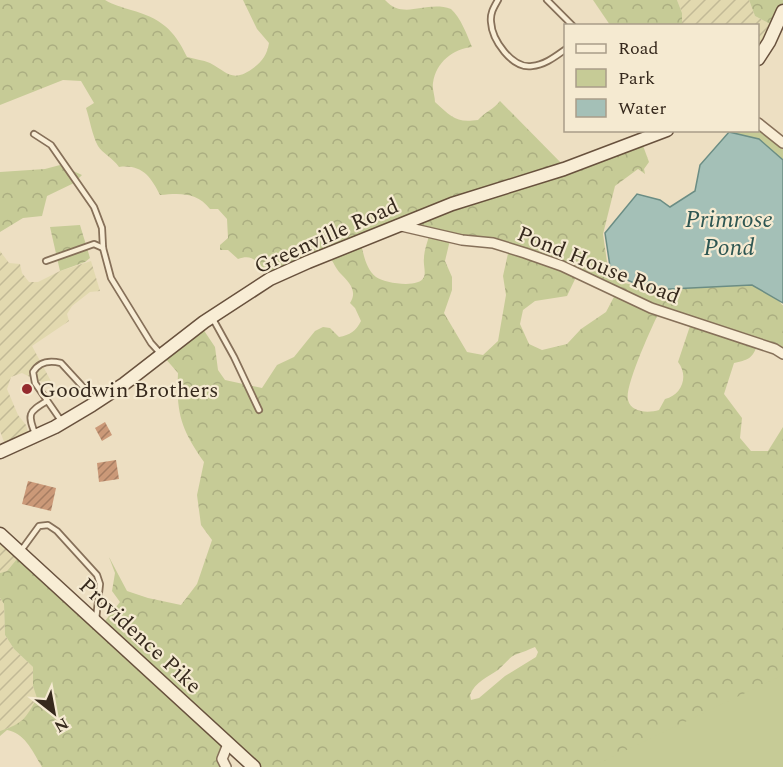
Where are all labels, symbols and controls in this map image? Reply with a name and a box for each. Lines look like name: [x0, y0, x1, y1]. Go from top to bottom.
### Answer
legend: [564, 24, 759, 132]
text: Road: [618, 35, 659, 62]
text: Park: [618, 65, 655, 92]
text: Water: [618, 95, 666, 122]
street label: Greenville Road: [249, 190, 404, 283]
water label: Primrose Pond: [685, 202, 773, 266]
street label: Pond House Road: [512, 218, 685, 313]
place label: Goodwin Brothers: [39, 374, 219, 407]
marker: Goodwin Brothers: [20, 382, 34, 396]
street label: Providence Pike: [71, 570, 209, 702]
north arrow: [24, 683, 84, 743]
text: N: [49, 711, 73, 739]

